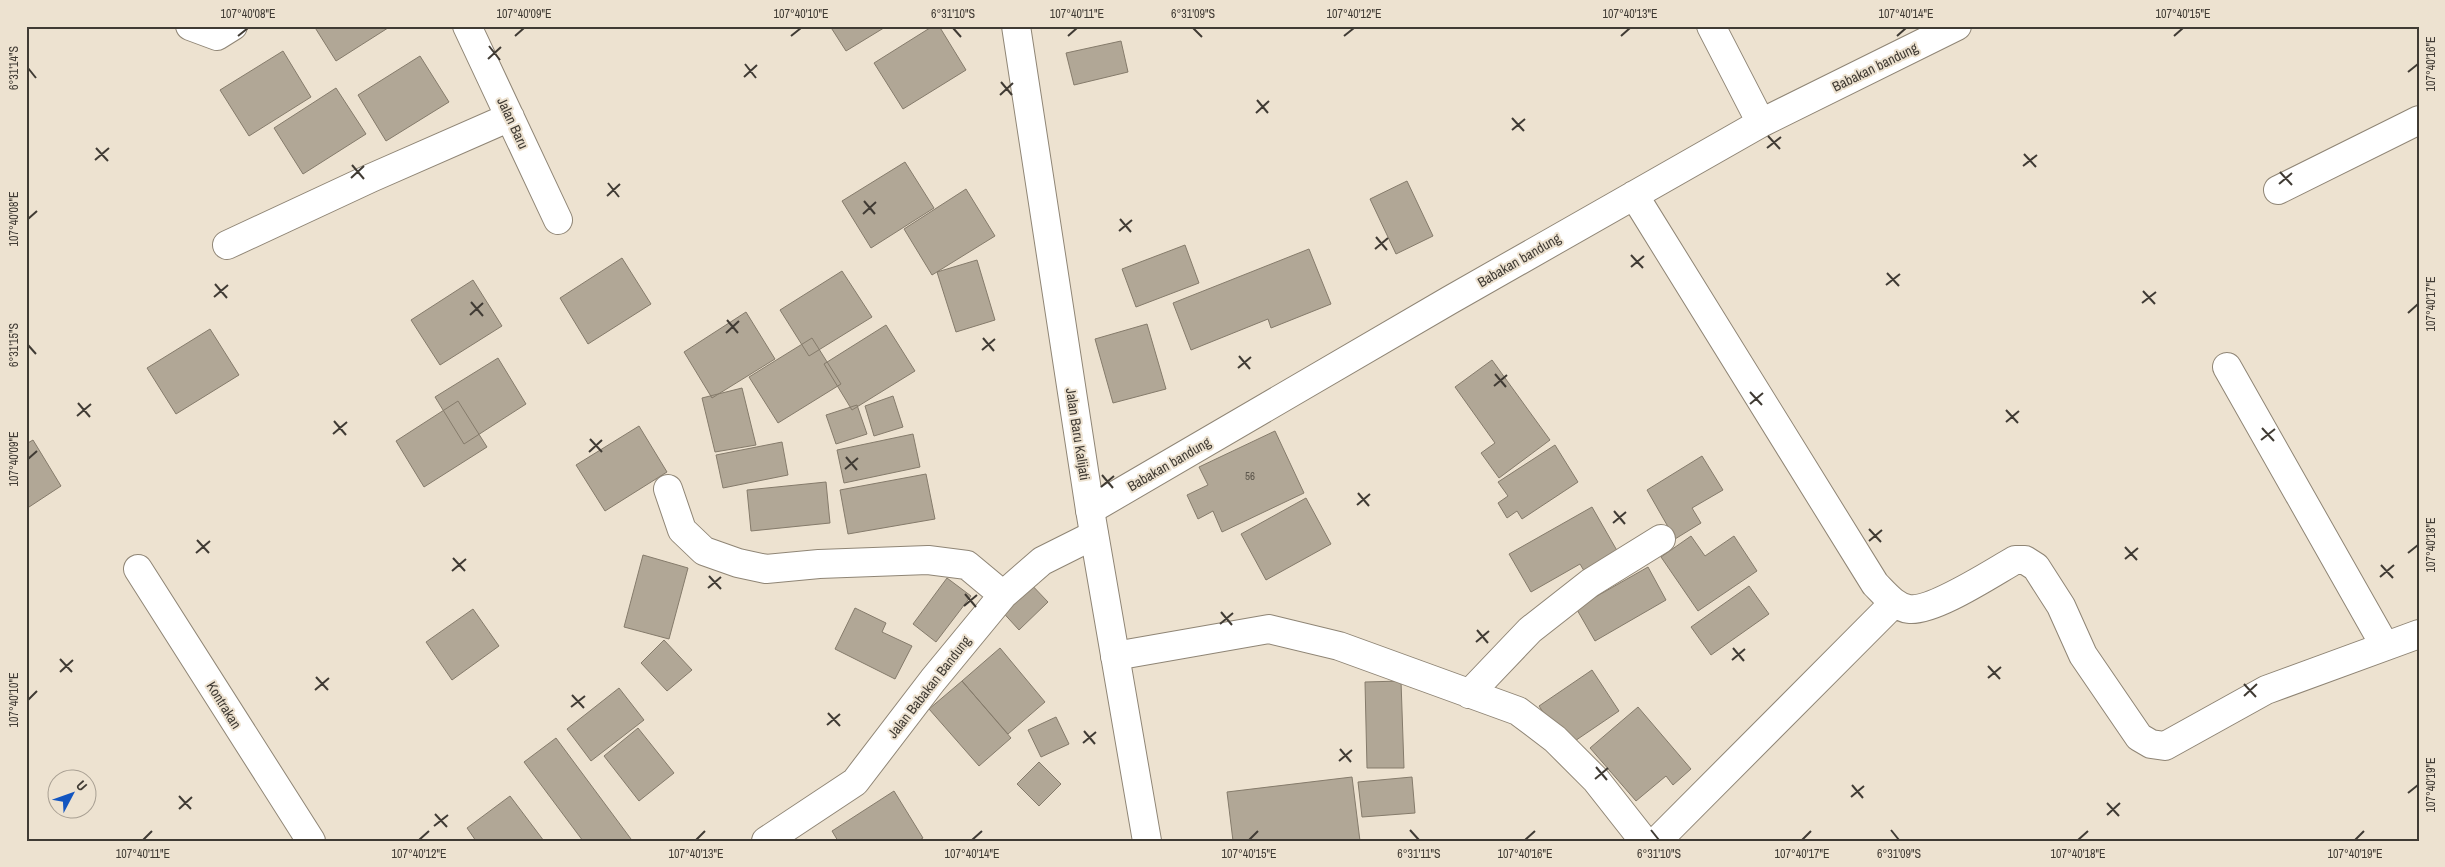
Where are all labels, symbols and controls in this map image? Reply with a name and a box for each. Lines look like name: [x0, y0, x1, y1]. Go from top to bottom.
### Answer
text: 107°40'08"E: [220, 6, 276, 22]
text: 107°40'09"E: [496, 6, 552, 22]
text: 107°40'10"E: [773, 6, 829, 22]
text: 6°31'10"S: [931, 6, 975, 22]
text: 107°40'11"E: [1050, 6, 1104, 22]
text: 6°31'09"S: [1171, 6, 1215, 22]
text: 107°40'12"E: [1326, 6, 1382, 22]
text: 107°40'13"E: [1602, 6, 1658, 22]
text: 107°40'14"E: [1878, 6, 1934, 22]
text: 107°40'15"E: [2155, 6, 2211, 22]
text: 107°40'16"E: [2423, 36, 2439, 92]
street label: Babakan bandung: [1829, 38, 1921, 96]
text: 6°31'14"S: [6, 46, 22, 90]
street label: Jalan Baru: [493, 94, 533, 152]
text: 107°40'08"E: [6, 191, 22, 247]
street label: Babakan bandung: [1474, 229, 1564, 291]
text: 107°40'17"E: [2423, 276, 2439, 332]
text: 6°31'15"S: [6, 323, 22, 367]
street label: Jalan Baru Kalijati: [1062, 387, 1094, 481]
text: 107°40'09"E: [6, 431, 22, 487]
street label: Babakan bandung: [1124, 433, 1214, 495]
house number: 56: [1245, 469, 1255, 483]
text: 107°40'18"E: [2423, 517, 2439, 573]
street label: Jalan Babakan Bandung: [883, 632, 975, 742]
text: 107°40'10"E: [6, 672, 22, 728]
street label: Kontrakan: [202, 678, 246, 732]
text: 107°40'19"E: [2423, 757, 2439, 813]
north arrow: [48, 770, 98, 820]
text: U: [72, 776, 91, 795]
text: 107°40'11"E: [116, 846, 170, 862]
text: 107°40'12"E: [391, 846, 447, 862]
text: 107°40'13"E: [668, 846, 724, 862]
text: 107°40'14"E: [944, 846, 1000, 862]
text: 107°40'15"E: [1221, 846, 1277, 862]
text: 6°31'11"S: [1397, 846, 1441, 862]
text: 107°40'16"E: [1497, 846, 1553, 862]
text: 6°31'10"S: [1637, 846, 1681, 862]
text: 107°40'17"E: [1774, 846, 1830, 862]
text: 6°31'09"S: [1877, 846, 1921, 862]
text: 107°40'18"E: [2050, 846, 2106, 862]
text: 107°40'19"E: [2327, 846, 2383, 862]

